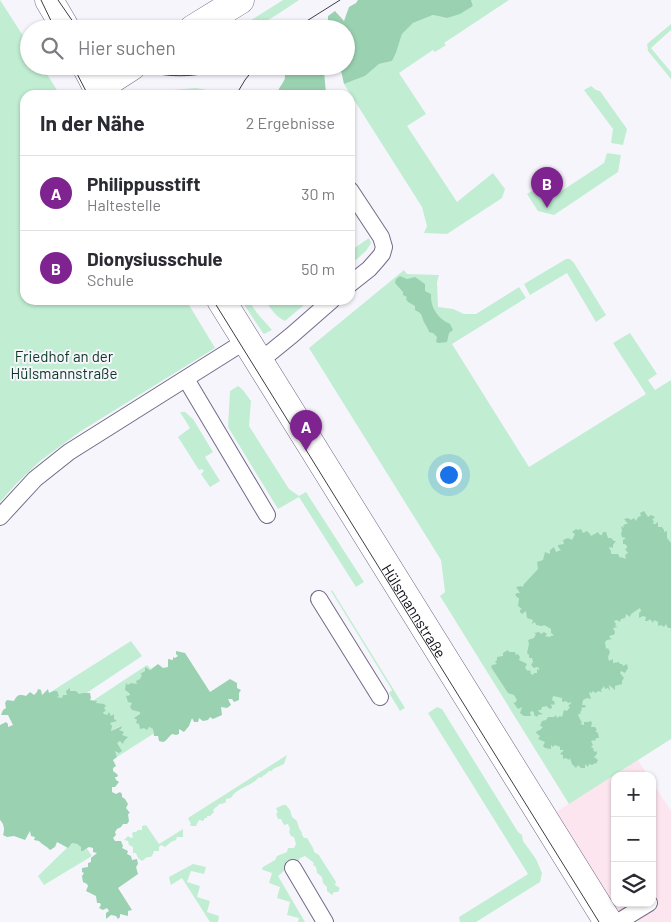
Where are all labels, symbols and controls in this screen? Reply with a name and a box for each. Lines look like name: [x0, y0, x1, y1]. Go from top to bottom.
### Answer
search box: [20, 20, 355, 75]
icon: search: [38, 34, 66, 62]
text: Hier suchen: [78, 36, 176, 59]
text: In der Nähe: [40, 110, 145, 135]
text: 2 Ergebnisse: [246, 113, 335, 132]
pin: B: [531, 167, 563, 208]
text: Philippusstift: [87, 172, 201, 195]
text: A: [51, 184, 61, 203]
text: 30 m: [301, 184, 335, 203]
text: Haltestelle: [87, 195, 161, 214]
text: Dionysiusschule: [87, 247, 223, 270]
text: B: [51, 259, 61, 278]
text: 50 m: [301, 259, 335, 278]
text: Schule: [87, 270, 134, 289]
park label: Friedhof an der Hülsmannstraße: [11, 347, 117, 382]
pin: A: [290, 410, 322, 451]
your location: [436, 462, 462, 488]
street label: Hülsmannstraße: [378, 561, 450, 661]
map controls: [611, 772, 656, 907]
button: +: [611, 772, 656, 817]
button: −: [611, 817, 656, 862]
button: layers: [611, 862, 656, 907]

